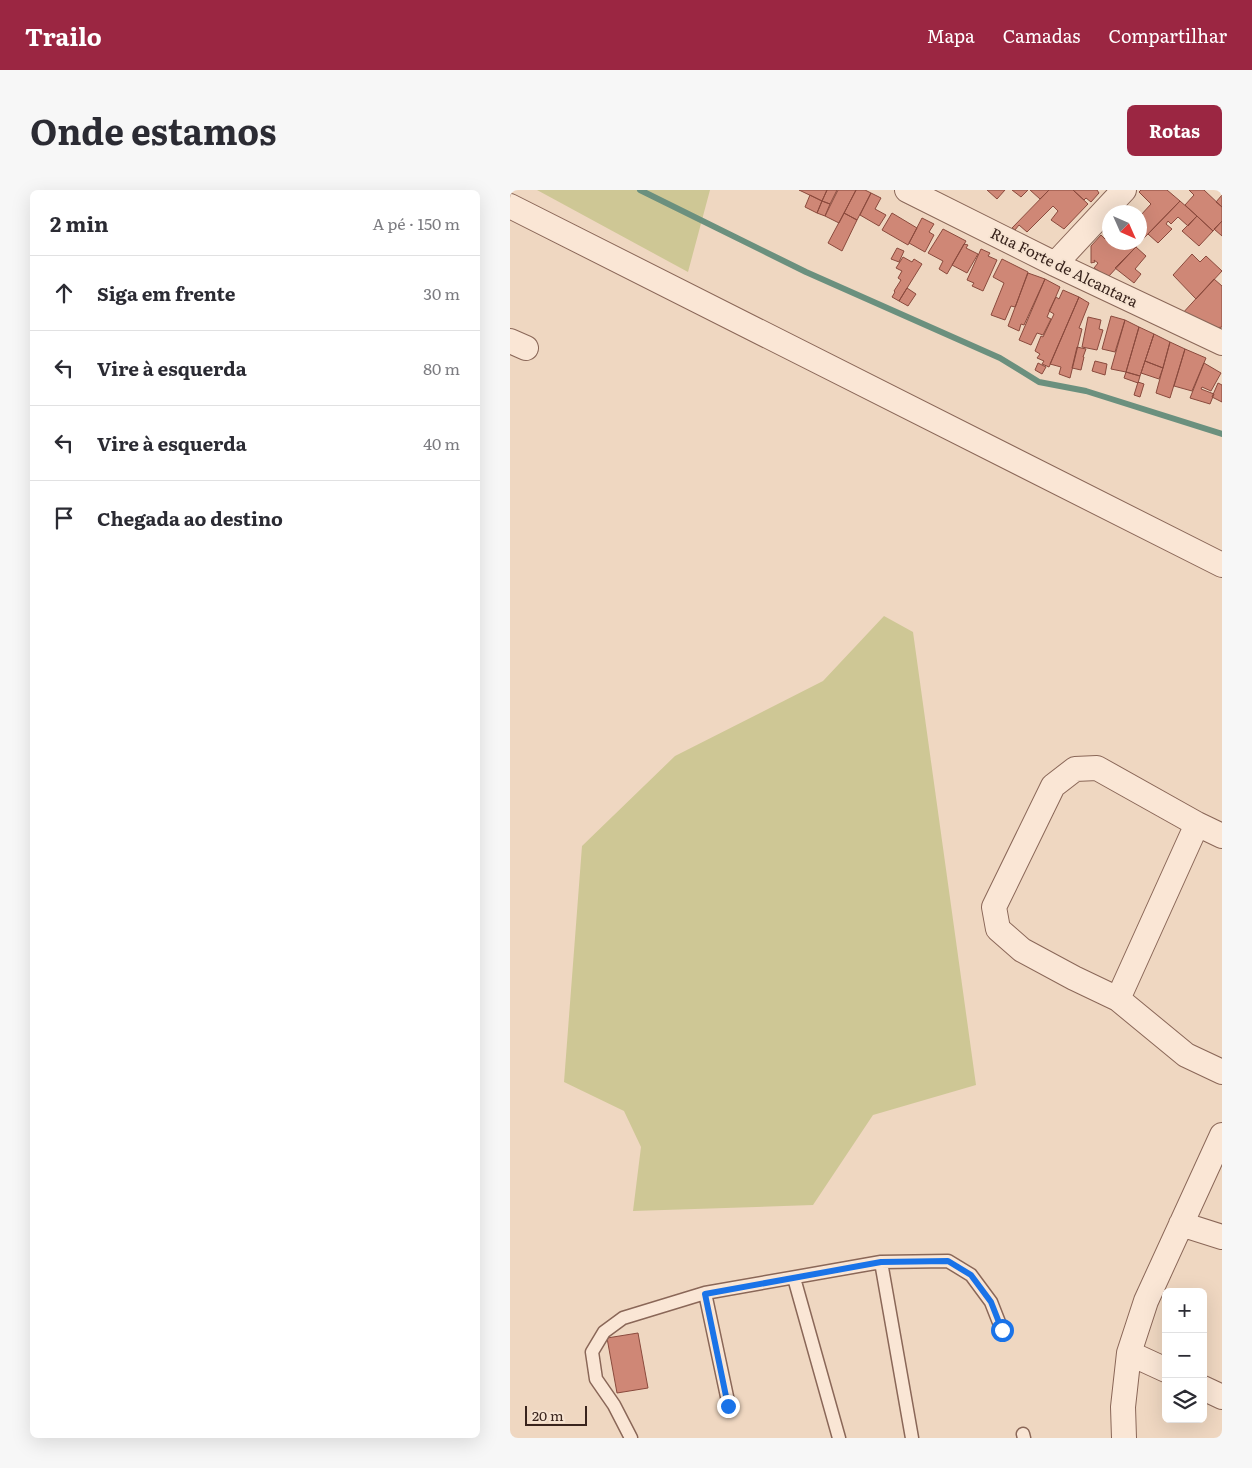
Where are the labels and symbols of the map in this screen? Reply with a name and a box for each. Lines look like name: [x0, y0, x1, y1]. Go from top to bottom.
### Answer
north arrow: [1102, 205, 1147, 250]
street label: Rua Forte de Alcantara: [987, 221, 1143, 313]
route start: [991, 1319, 1014, 1342]
route end: [717, 1395, 740, 1418]
scale bar: [525, 1403, 588, 1426]

